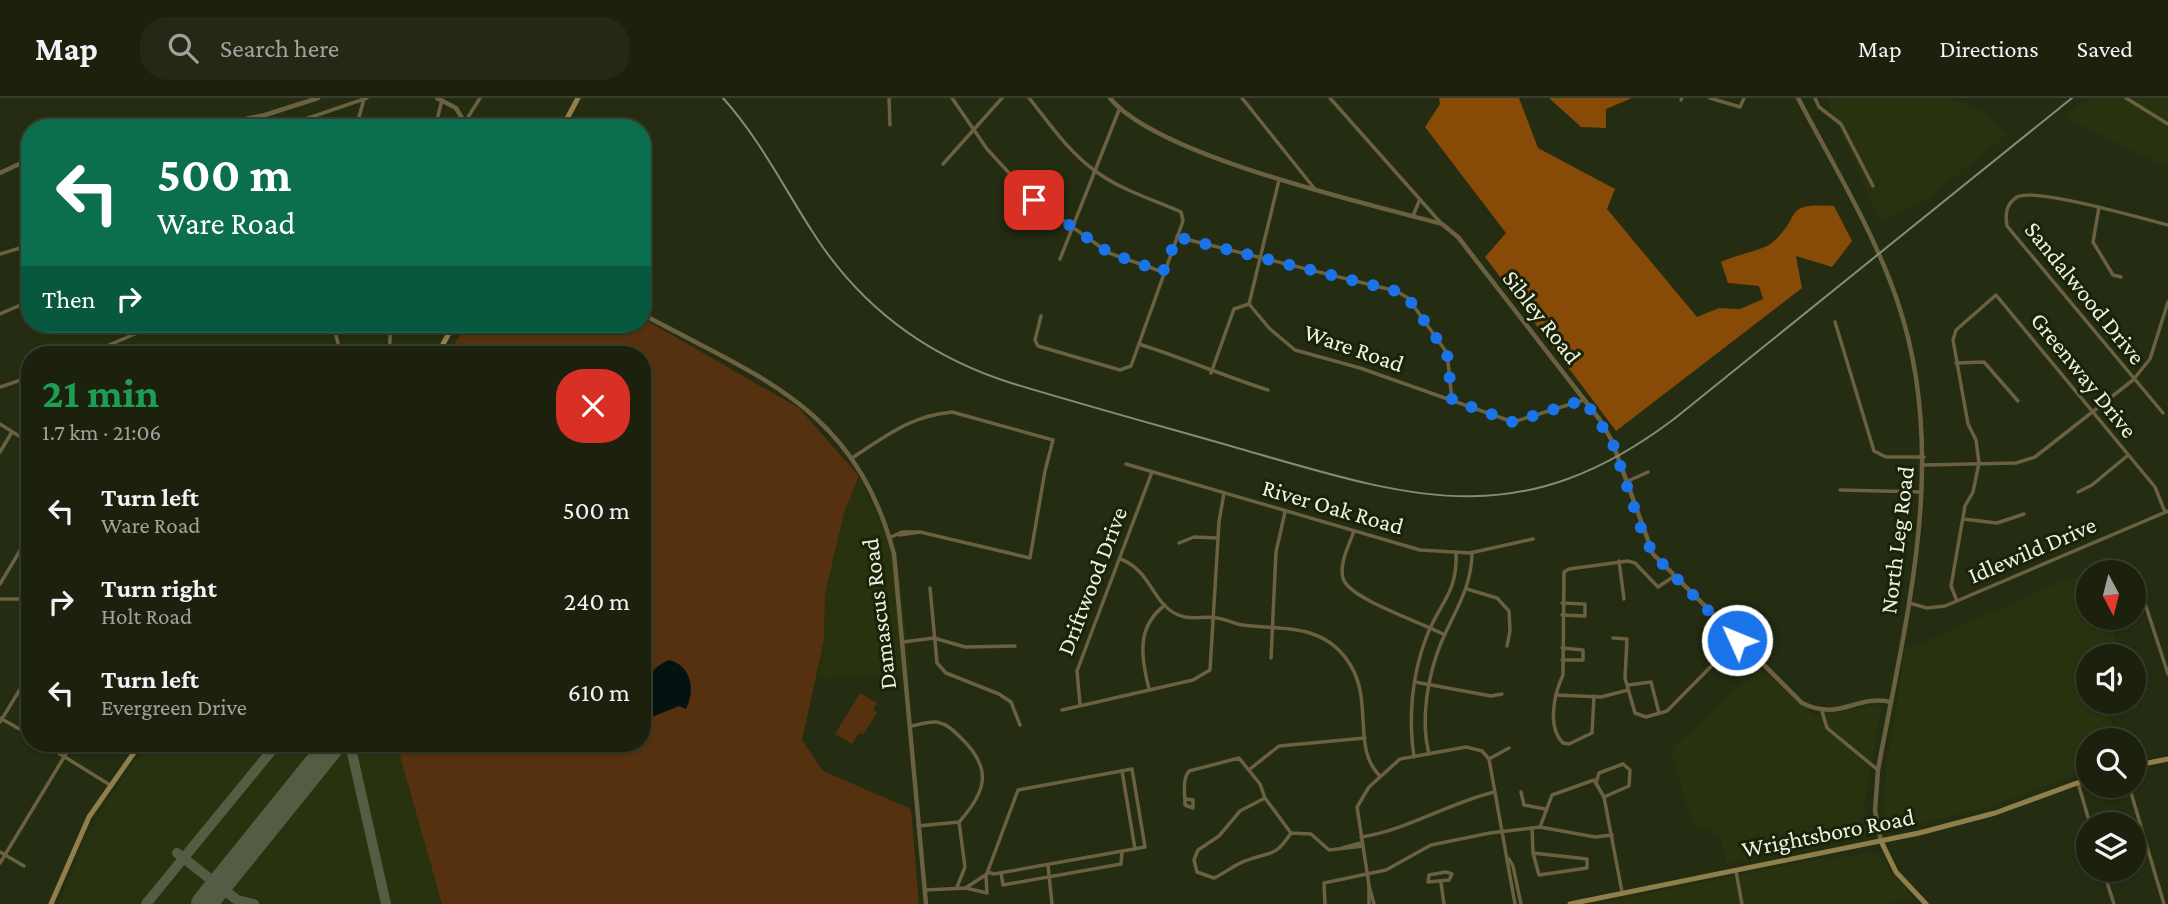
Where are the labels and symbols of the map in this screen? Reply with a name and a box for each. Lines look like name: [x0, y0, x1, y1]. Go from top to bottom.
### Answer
pin: [1004, 170, 1064, 230]
street label: Sandalwood Drive: [2020, 216, 2151, 370]
street label: Sibley Road: [1498, 265, 1587, 369]
street label: Greenway Drive: [2026, 307, 2143, 443]
street label: Ware Road: [1301, 318, 1408, 377]
street label: North Leg Road: [1874, 464, 1919, 615]
street label: River Oak Road: [1259, 473, 1407, 540]
street label: Driftwood Drive: [1051, 503, 1132, 659]
street label: Idlewild Drive: [1964, 510, 2100, 589]
street label: Damascus Road: [856, 537, 901, 691]
north arrow: [2076, 560, 2146, 630]
position arrow: [1700, 603, 1774, 677]
street label: Wrightsboro Road: [1739, 802, 1917, 862]

